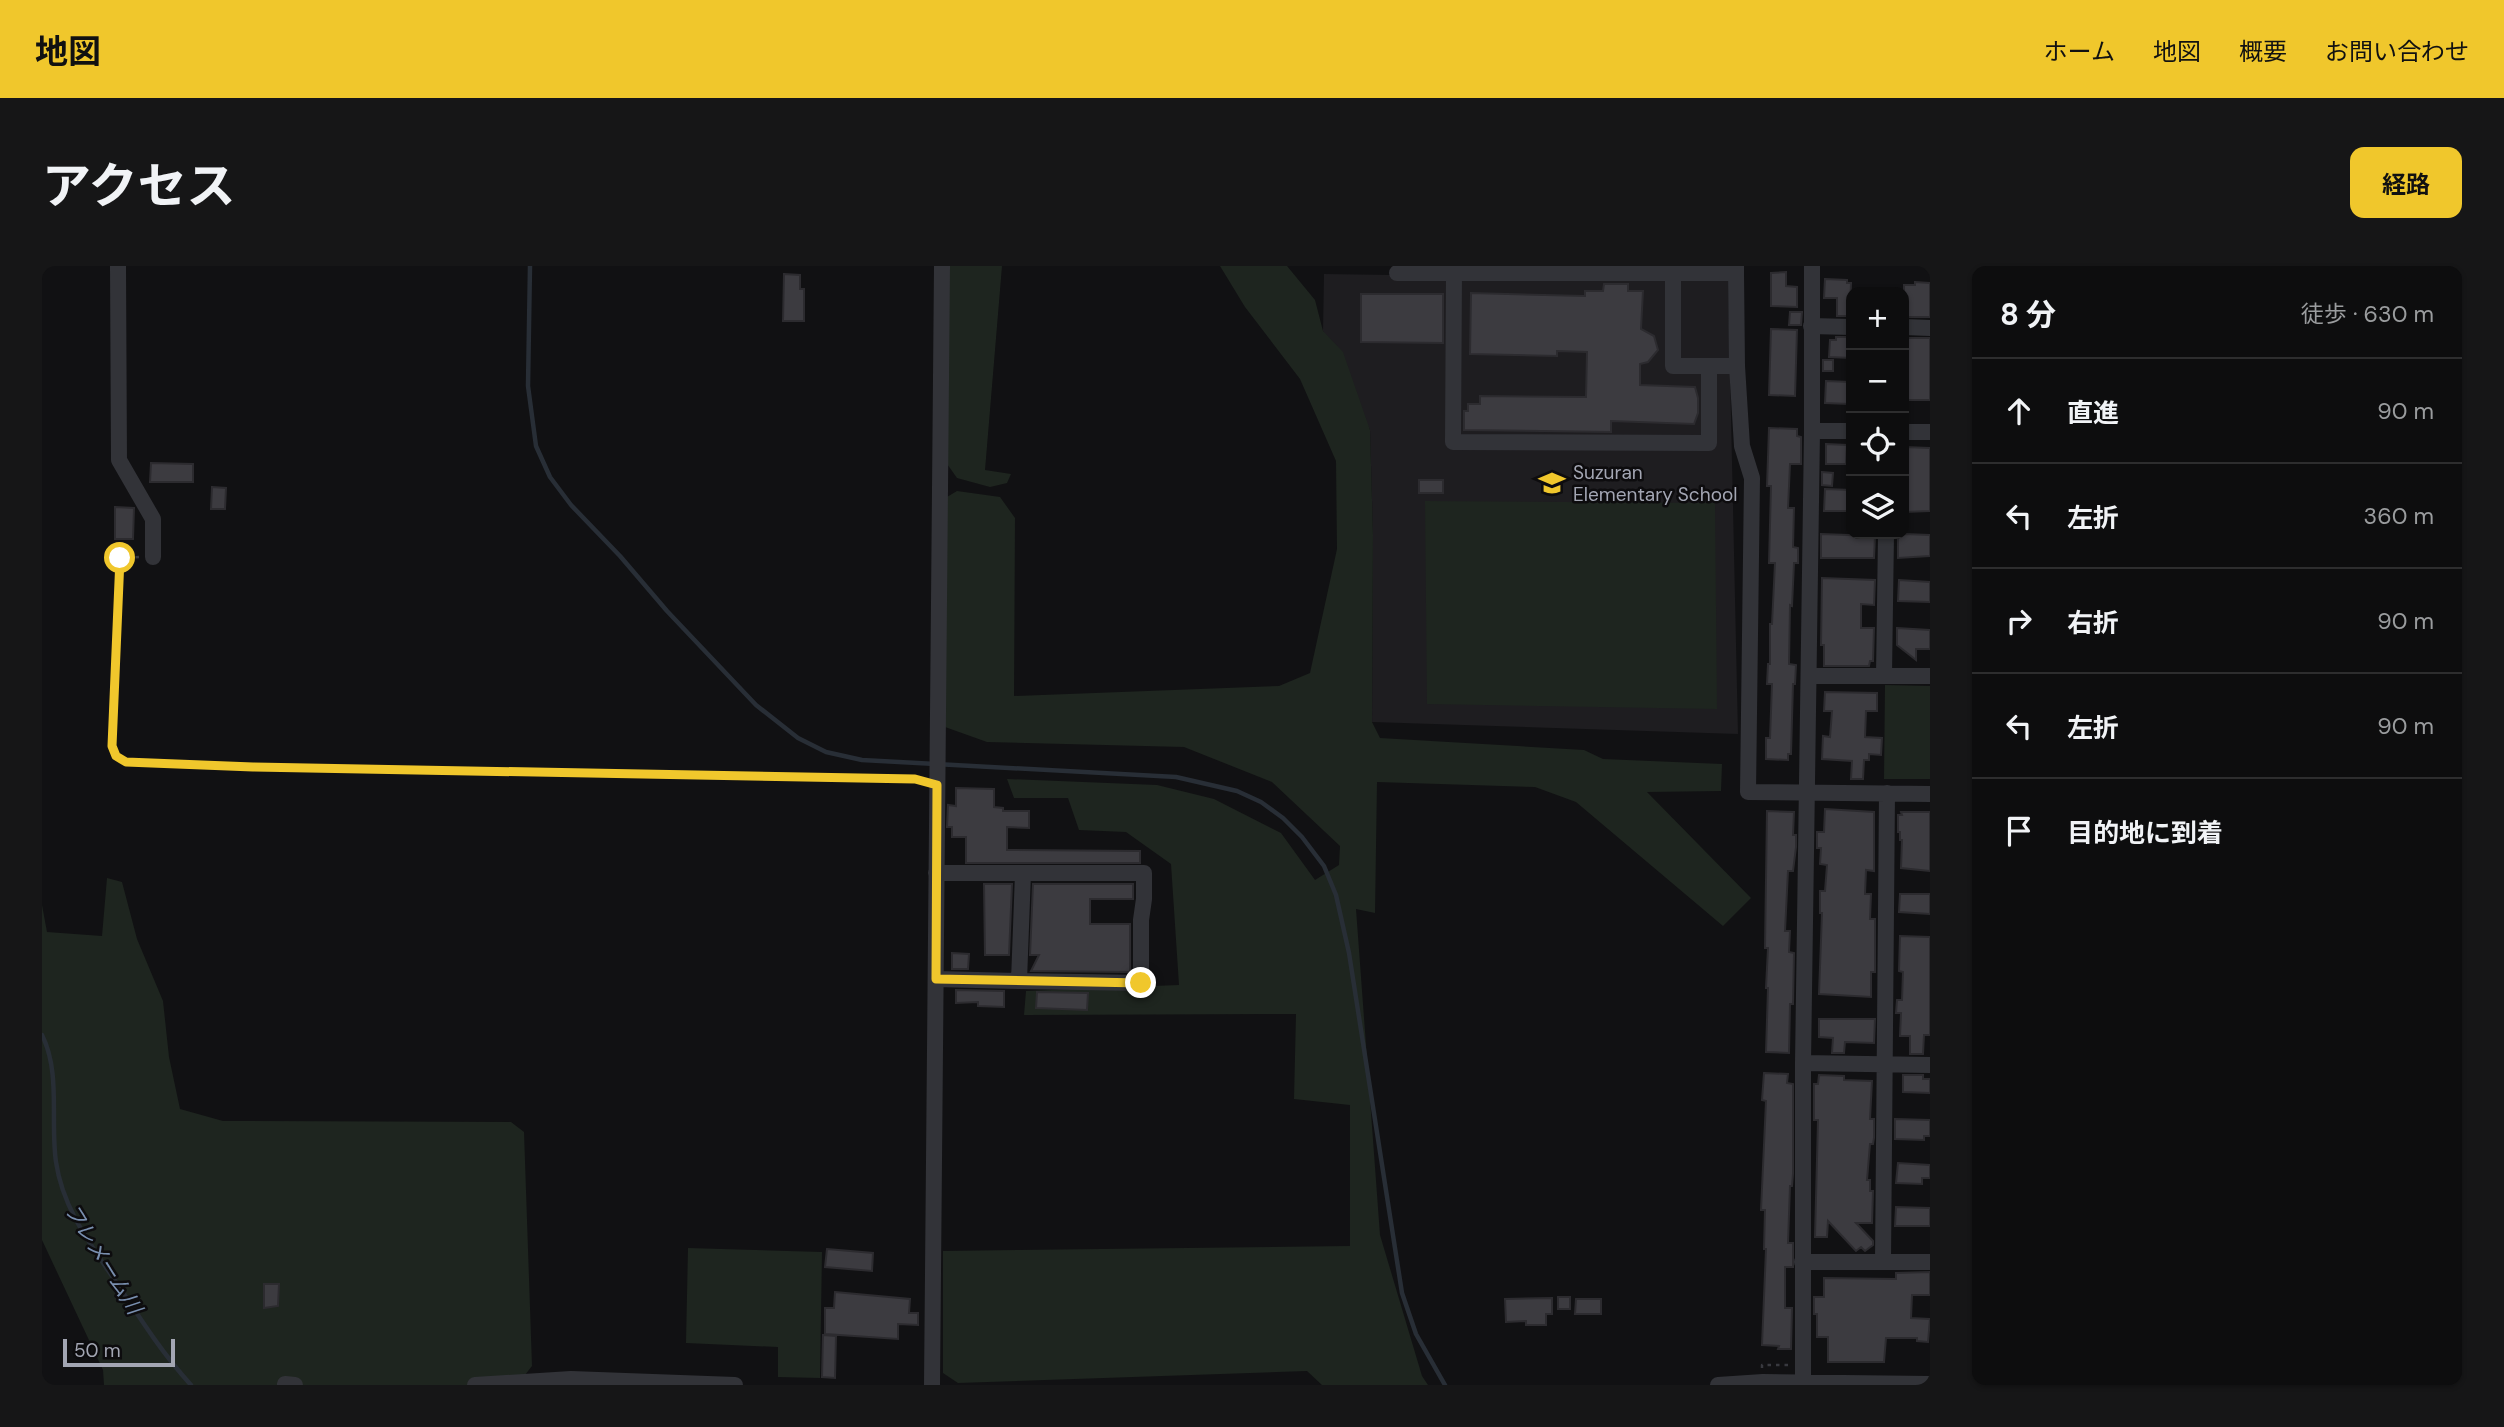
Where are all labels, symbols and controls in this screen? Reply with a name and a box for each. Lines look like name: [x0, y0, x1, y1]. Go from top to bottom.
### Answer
text: 地図: [35, 30, 101, 73]
text: ホーム: [2044, 36, 2115, 67]
text: 地図: [2153, 36, 2201, 67]
text: 概要: [2239, 36, 2287, 67]
text: お問い合わせ: [2325, 36, 2469, 67]
button: 経路: [2350, 147, 2462, 218]
text: アクセス: [42, 154, 236, 218]
map controls: [1846, 287, 1909, 539]
button: +: [1846, 287, 1909, 350]
text: 8 分: [2000, 295, 2056, 334]
text: 徒歩 · 630 m: [2301, 299, 2434, 329]
button: −: [1846, 350, 1909, 413]
icon: ahead: [2000, 392, 2038, 430]
text: 直進: [2067, 396, 2119, 430]
text: 90 m: [2377, 396, 2434, 426]
button: locate: [1846, 413, 1909, 476]
place label: Suzuran Elementary School: [1573, 460, 1737, 507]
school or university icon: Suzuran Elementary School: [1537, 468, 1567, 498]
button: layers: [1846, 476, 1909, 539]
icon: left: [2000, 497, 2038, 535]
text: 左折: [2067, 501, 2119, 535]
text: 360 m: [2364, 501, 2434, 531]
route start: [104, 542, 135, 573]
icon: right: [2000, 602, 2038, 640]
text: 右折: [2067, 606, 2119, 640]
text: 90 m: [2377, 606, 2434, 636]
icon: left: [2000, 707, 2038, 745]
text: 左折: [2067, 711, 2119, 745]
text: 90 m: [2377, 711, 2434, 741]
icon: arrive: [2000, 812, 2038, 850]
text: 目的地に到着: [2067, 816, 2223, 850]
route end: [1125, 967, 1156, 998]
water label: フレメーム川: [58, 1198, 149, 1321]
scale bar: [63, 1336, 175, 1368]
text: 50 m: [74, 1338, 121, 1363]

